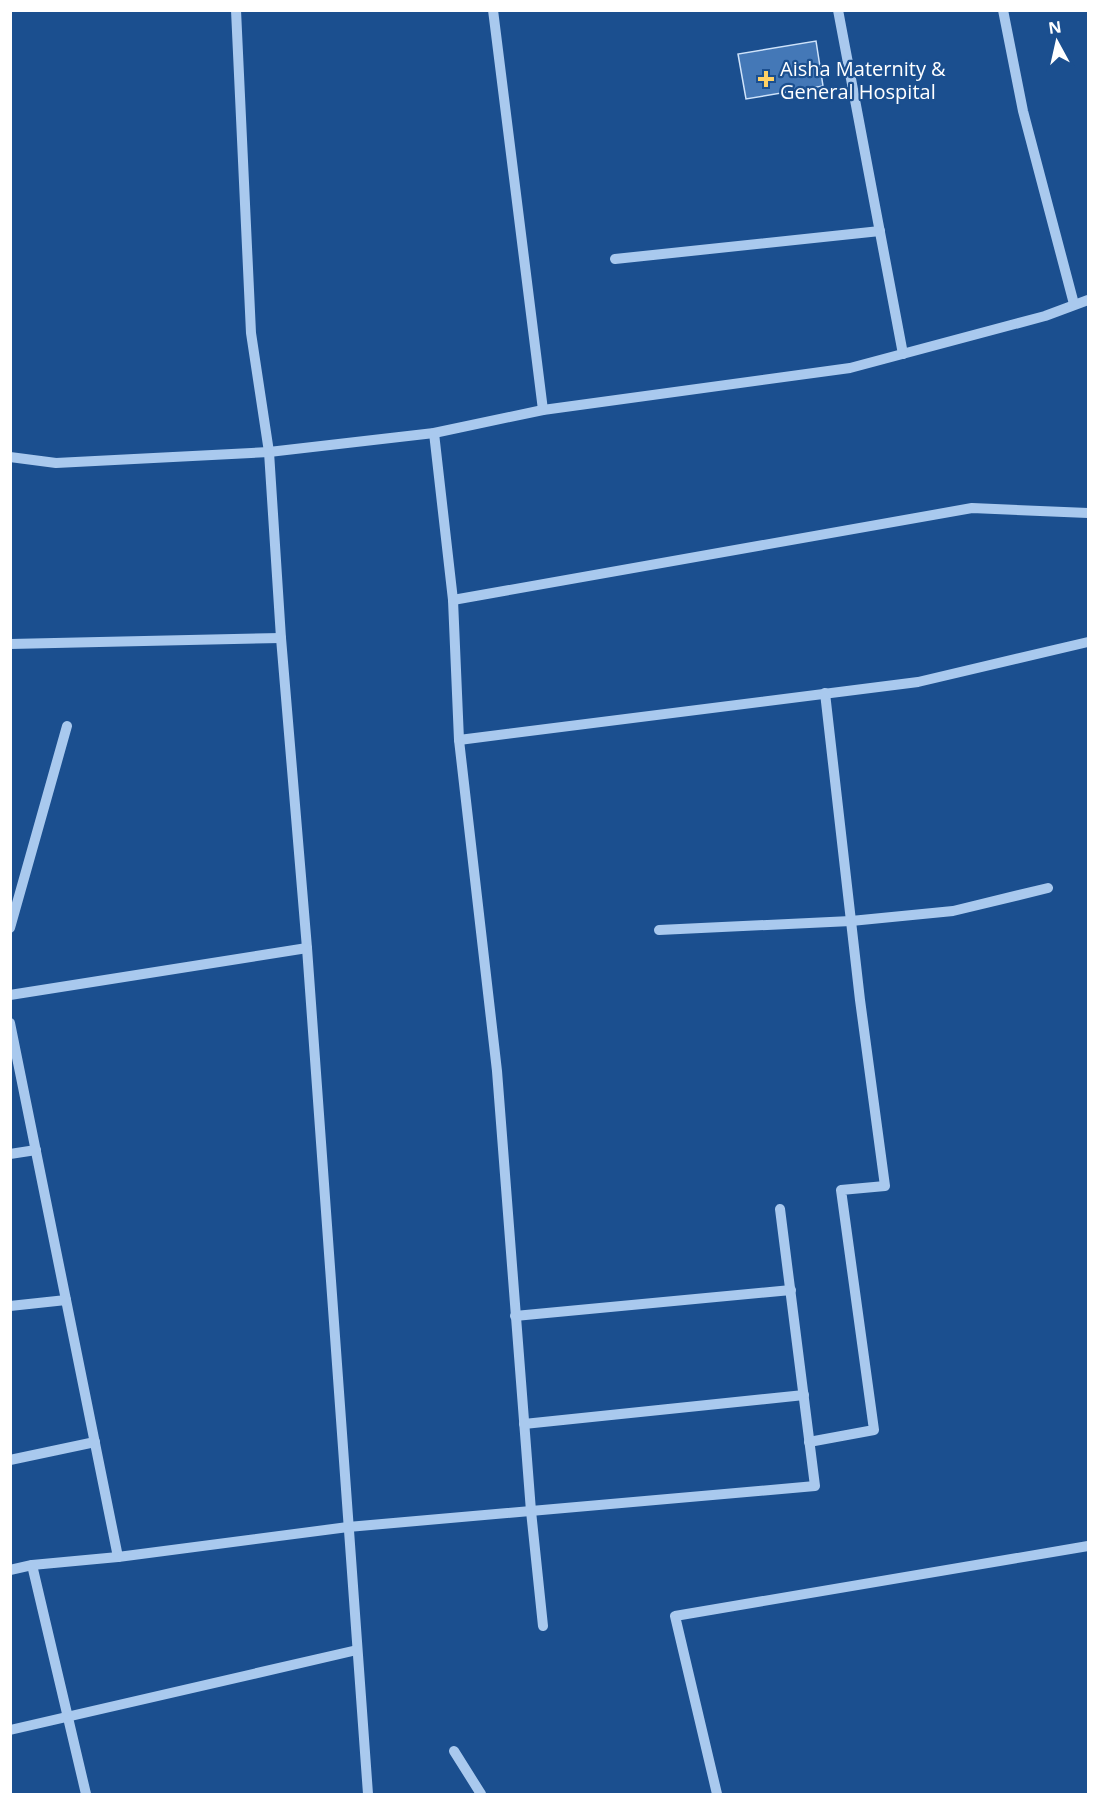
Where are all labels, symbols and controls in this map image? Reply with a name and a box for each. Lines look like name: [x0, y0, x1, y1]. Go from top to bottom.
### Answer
north arrow: [1027, 12, 1087, 72]
text: N: [1047, 15, 1063, 39]
place label: Aisha Maternity & General Hospital: [780, 55, 946, 105]
marker: Aisha Maternity & General Hospital: [757, 70, 775, 88]

